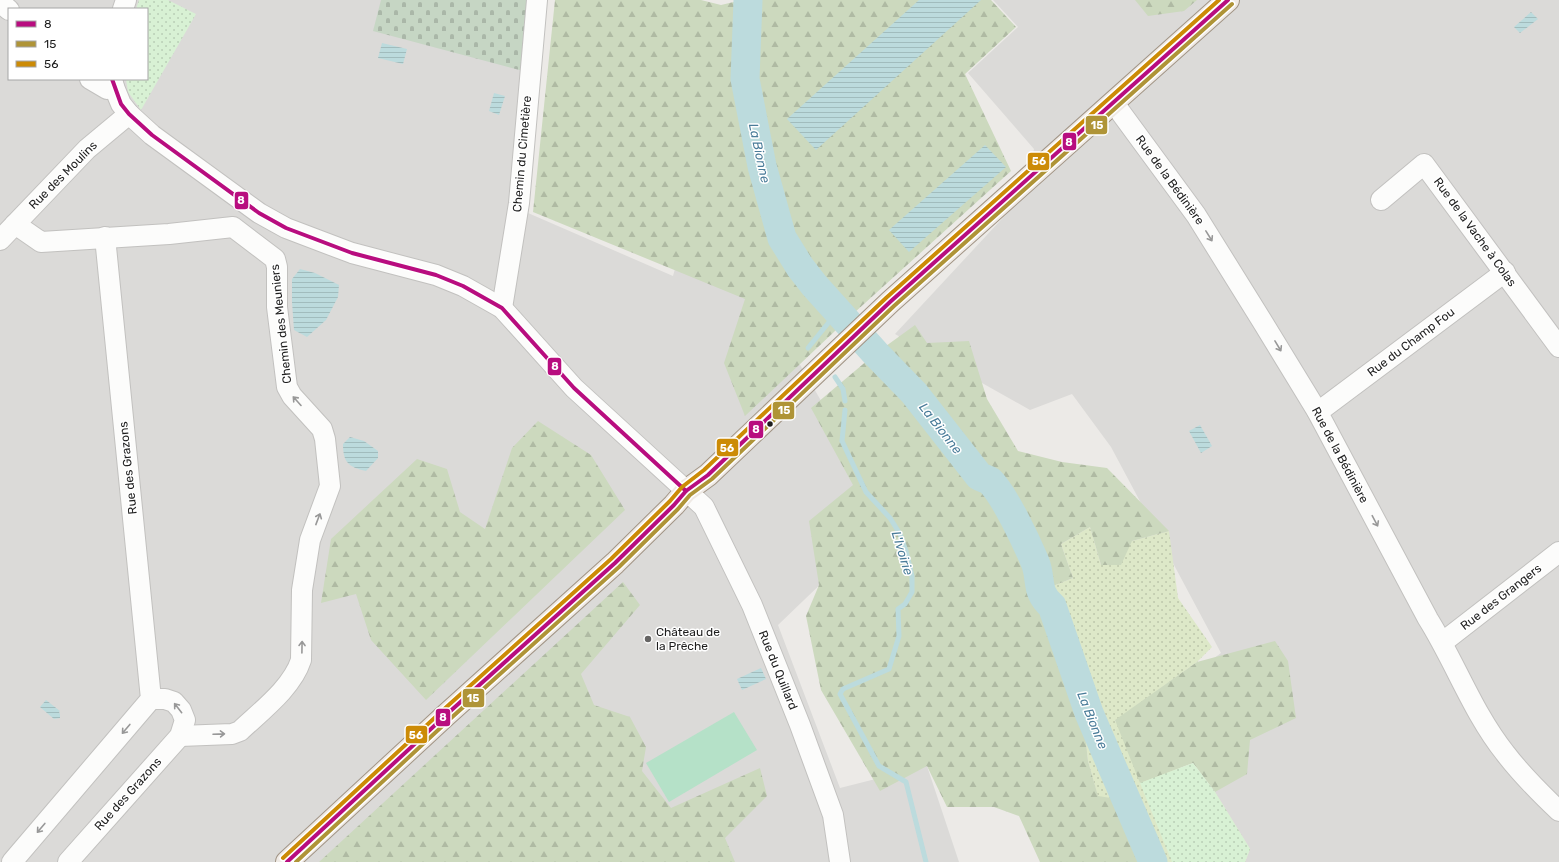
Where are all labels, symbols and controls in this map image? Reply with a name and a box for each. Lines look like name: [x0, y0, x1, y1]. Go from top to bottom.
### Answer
legend: [8, 8, 148, 80]
text: 8: [44, 17, 52, 31]
text: 15: [44, 37, 56, 51]
text: 56: [44, 57, 58, 71]
street label: Chemin du Cimetière: [510, 95, 534, 213]
line badge: 15: [1085, 115, 1108, 135]
text: 15: [1091, 119, 1103, 132]
water label: La Bionne: [746, 122, 773, 184]
line badge: 8: [1062, 132, 1077, 151]
street label: Rue de la Bédinière: [1133, 133, 1207, 228]
text: 8: [1065, 136, 1073, 149]
street label: Rue des Moulins: [26, 138, 100, 212]
line badge: 56: [1027, 152, 1050, 171]
text: 56: [1032, 155, 1046, 168]
street label: Rue de la Vache à Colas: [1431, 175, 1519, 289]
line badge: 8: [234, 191, 249, 210]
text: 8: [237, 194, 245, 207]
one-way arrow: [1206, 230, 1214, 242]
street label: Chemin des Meuniers: [268, 264, 294, 384]
street label: Rue du Champ Fou: [1365, 305, 1457, 379]
one-way arrow: [1273, 341, 1282, 352]
line badge: 8: [547, 357, 562, 376]
text: 8: [551, 360, 559, 373]
one-way arrow: [292, 396, 301, 407]
water label: La Bionne: [916, 400, 965, 457]
line badge: 15: [772, 401, 795, 420]
text: 15: [778, 404, 790, 417]
street label: Rue de la Bédinière: [1309, 405, 1371, 506]
unlabelled marker: [765, 419, 775, 429]
line badge: 8: [748, 420, 764, 439]
street label: Rue des Grazons: [116, 421, 140, 515]
text: 8: [752, 423, 760, 436]
line badge: 56: [716, 438, 739, 457]
text: 56: [720, 442, 734, 455]
one-way arrow: [315, 513, 323, 525]
one-way arrow: [1372, 515, 1380, 527]
water label: L'Ivoirie: [889, 529, 916, 577]
street label: Rue des Grangers: [1458, 561, 1544, 633]
place label: Château de la Prêche: [656, 625, 720, 653]
street label: Rue du Quillard: [756, 628, 800, 712]
marker: Château de la Prêche: [643, 634, 653, 644]
one-way arrow: [298, 641, 306, 654]
line badge: 15: [462, 688, 485, 708]
water label: La Bionne: [1074, 689, 1111, 751]
text: 15: [467, 692, 479, 705]
one-way arrow: [174, 702, 183, 713]
line badge: 8: [435, 708, 451, 727]
text: 8: [439, 711, 447, 724]
one-way arrow: [121, 723, 130, 734]
line badge: 56: [405, 725, 428, 744]
text: 56: [409, 729, 423, 742]
one-way arrow: [212, 731, 225, 738]
street label: Rue des Grazons: [92, 755, 164, 833]
one-way arrow: [37, 822, 46, 833]

